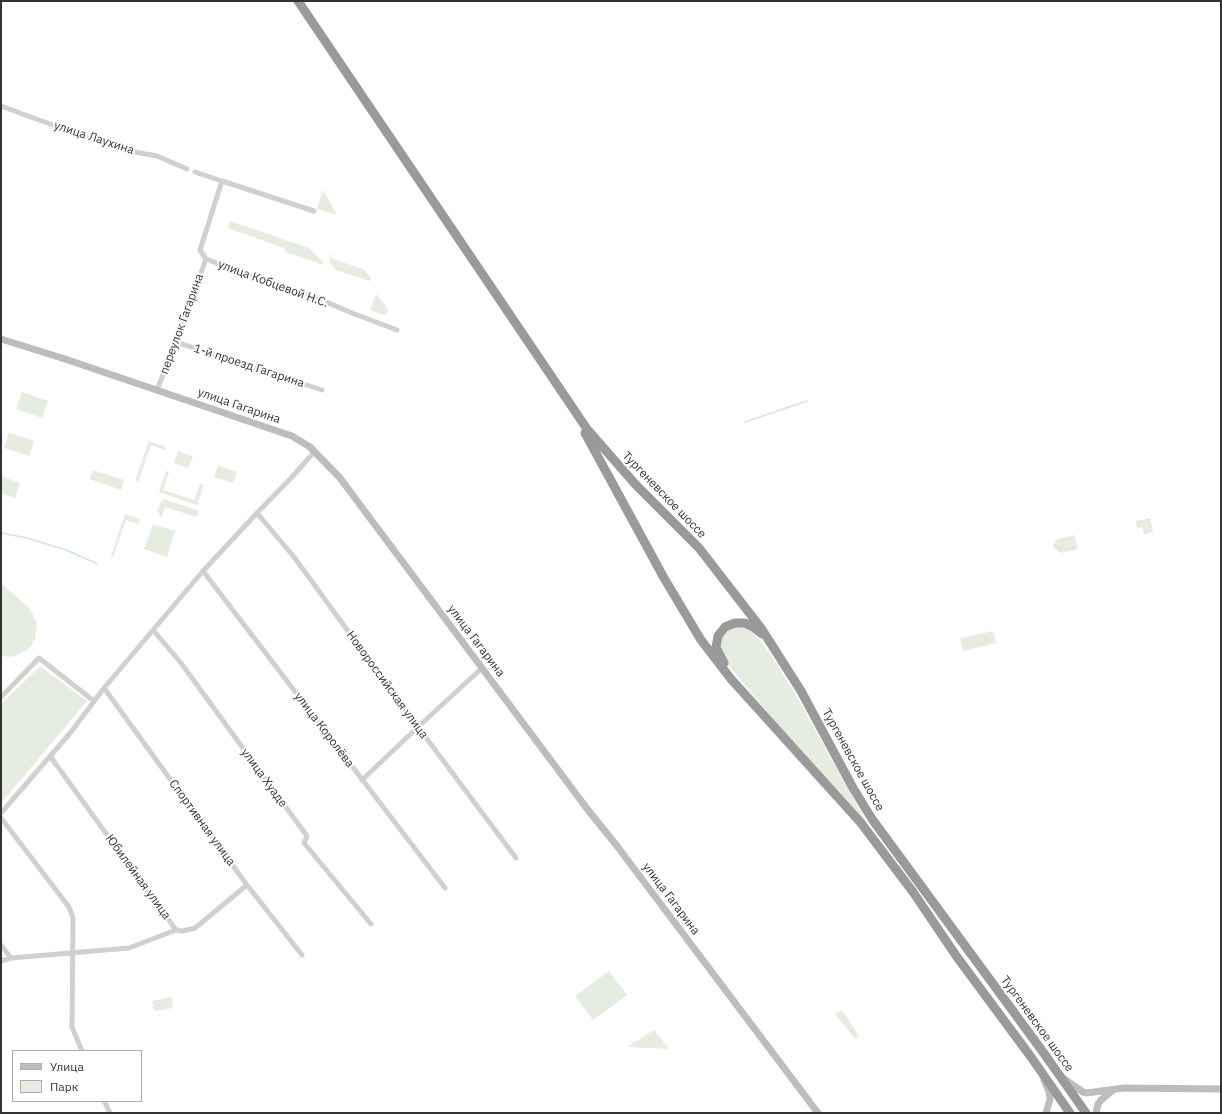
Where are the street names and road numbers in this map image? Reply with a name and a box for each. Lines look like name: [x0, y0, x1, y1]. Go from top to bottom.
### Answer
street label: улица Лаухина: [52, 118, 136, 158]
street label: улица Кобцевой Н.С.: [216, 257, 330, 311]
street label: переулок Гагарина: [157, 272, 207, 376]
street label: 1-й проезд Гагарина: [192, 341, 306, 391]
street label: улица Гагарина: [196, 385, 282, 427]
street label: Тургеневское шоссе: [619, 449, 709, 541]
street label: улица Гагарина: [444, 602, 508, 680]
street label: Новороссийская улица: [343, 628, 431, 742]
street label: улица Королёва: [291, 690, 357, 770]
street label: Тургеневское шоссе: [819, 706, 887, 814]
street label: улица Хуаде: [238, 746, 290, 810]
street label: Спортивная улица: [166, 777, 238, 869]
street label: Юбилейная улица: [102, 832, 174, 922]
street label: улица Гагарина: [639, 860, 703, 938]
street label: Тургеневское шоссе: [997, 973, 1077, 1075]

